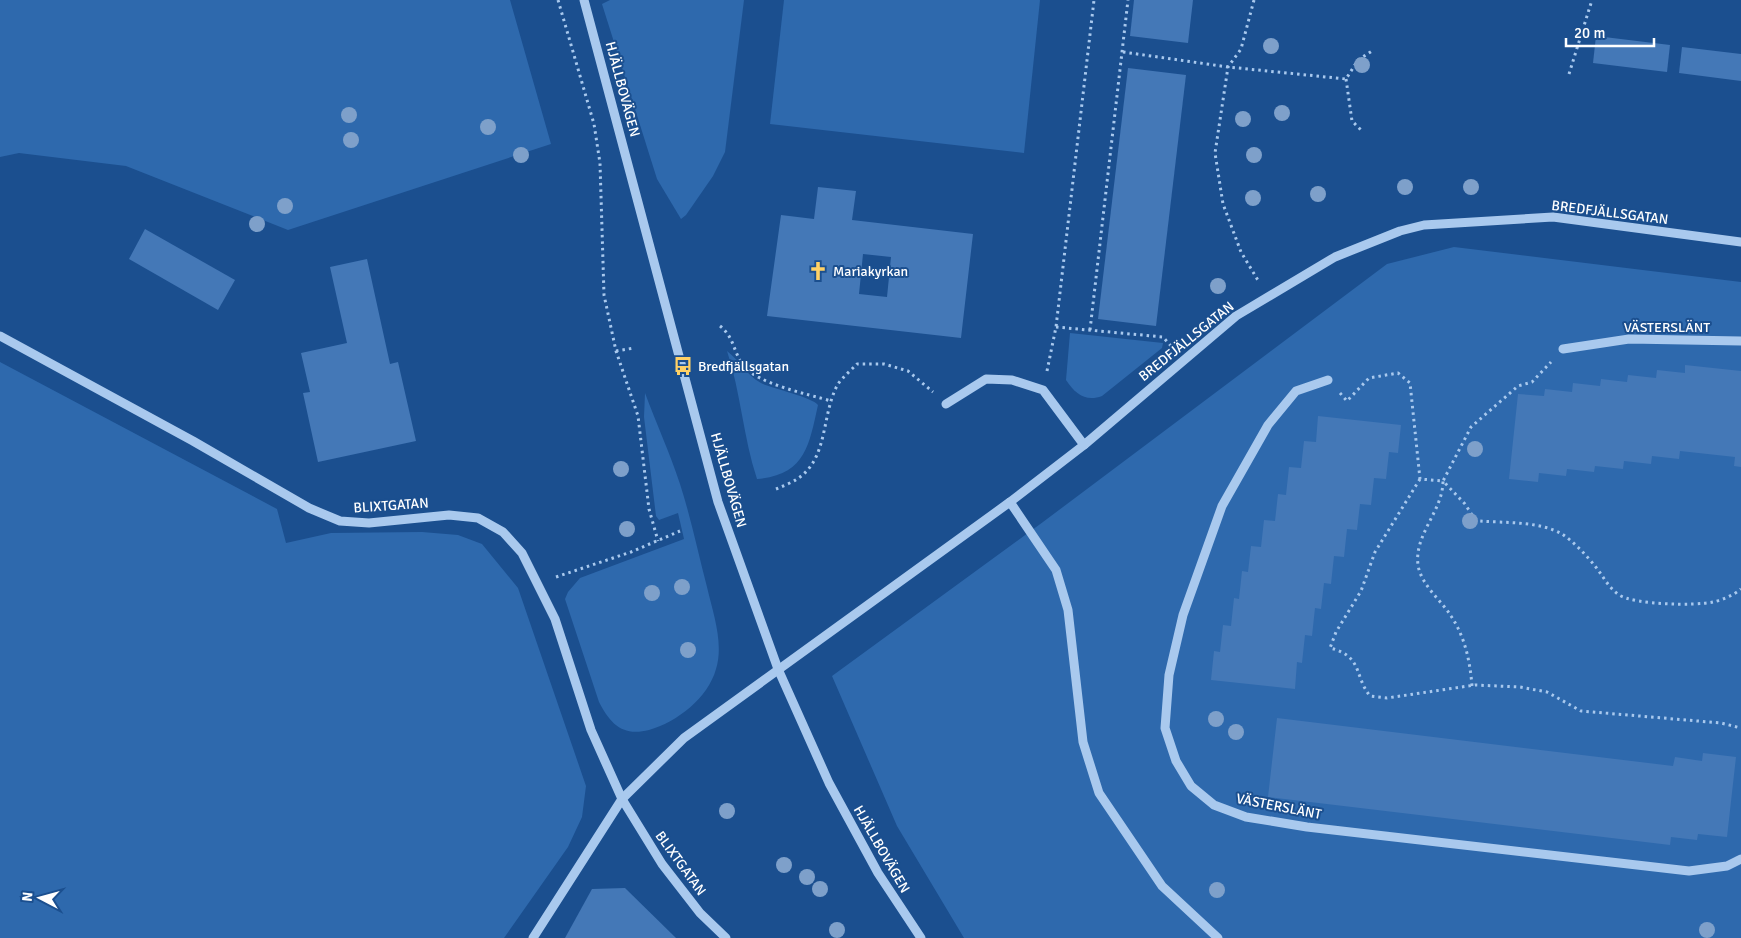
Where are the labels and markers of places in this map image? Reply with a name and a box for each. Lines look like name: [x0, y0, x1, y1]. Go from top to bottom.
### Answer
church icon: Mariakyrkan: [807, 260, 829, 282]
place label: Mariakyrkan: [833, 263, 908, 280]
bus stop icon: Bredfjällsgatan: [672, 355, 694, 377]
place label: Bredfjällsgatan: [698, 358, 789, 375]

